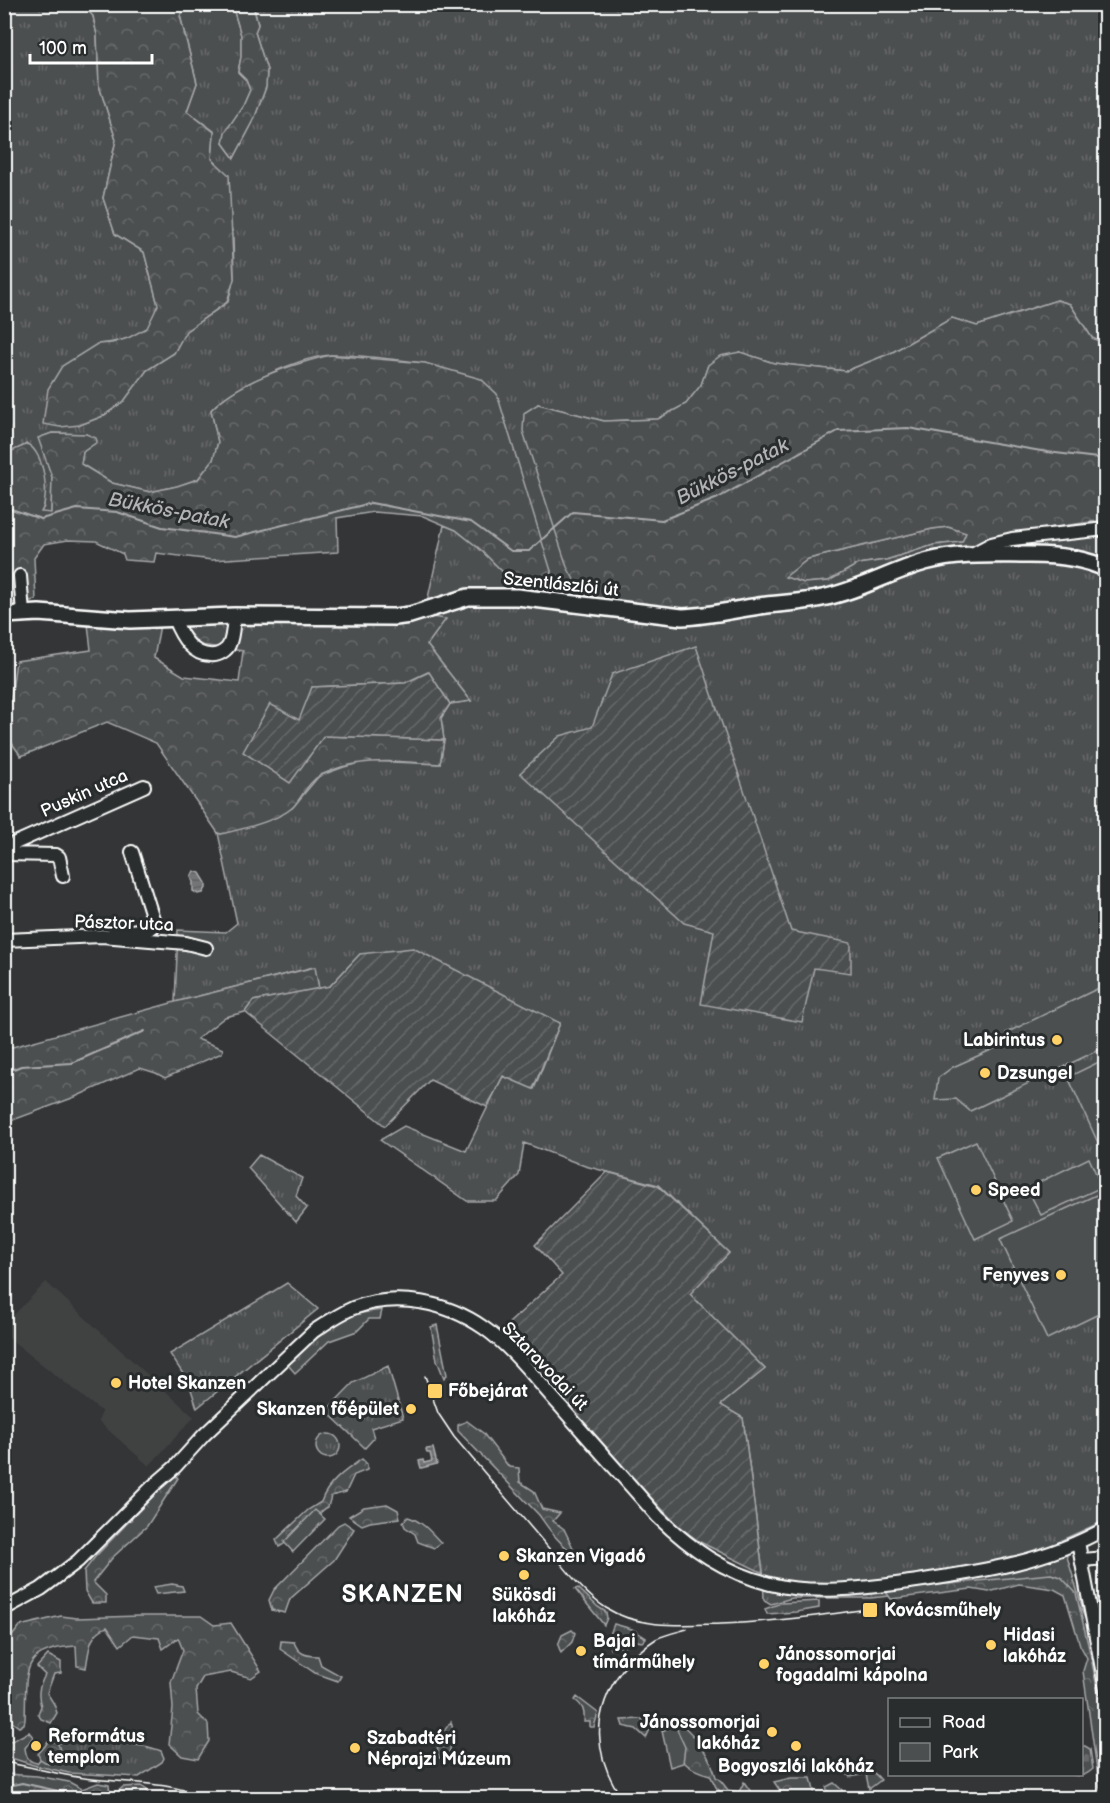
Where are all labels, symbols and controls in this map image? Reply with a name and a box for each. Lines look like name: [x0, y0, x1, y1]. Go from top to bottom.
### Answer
scale bar: [30, 27, 152, 65]
text: 100 m: [39, 38, 87, 59]
water label: Bükkös-patak: [672, 433, 794, 510]
water label: Bükkös-patak: [106, 487, 233, 535]
street label: Szentlászlói út: [502, 568, 620, 601]
street label: Puskin utca: [37, 765, 131, 822]
street label: Pásztor utca: [74, 911, 174, 936]
place label: Labirintus: [963, 1030, 1045, 1051]
marker: Labirintus: [1050, 1033, 1064, 1047]
place label: Dzsungel: [997, 1063, 1072, 1084]
marker: Dzsungel: [978, 1066, 992, 1080]
place label: Speed: [988, 1180, 1040, 1201]
marker: Speed: [969, 1183, 983, 1197]
place label: Fenyves: [982, 1265, 1049, 1286]
marker: Fenyves: [1054, 1268, 1068, 1282]
street label: Sztaravodai út: [497, 1318, 592, 1415]
place label: Hotel Skanzen: [128, 1373, 246, 1394]
marker: Hotel Skanzen: [109, 1376, 123, 1390]
place label: Főbejárat: [448, 1381, 528, 1402]
marker: Főbejárat: [426, 1382, 444, 1400]
place label: Skanzen főépület: [257, 1399, 399, 1420]
marker: Skanzen főépület: [404, 1402, 418, 1416]
place label: Skanzen Vigadó: [516, 1546, 646, 1567]
marker: Skanzen Vigadó: [497, 1549, 511, 1563]
marker: Sükösdi lakóház: [517, 1568, 531, 1582]
district label: SKANZEN: [342, 1580, 464, 1609]
place label: Sükösdi lakóház: [492, 1585, 556, 1627]
place label: Kovácsműhely: [884, 1600, 1002, 1621]
marker: Kovácsműhely: [861, 1601, 879, 1619]
place label: Hidasi lakóház: [1003, 1625, 1066, 1667]
place label: Bajai tímárműhely: [592, 1631, 695, 1673]
marker: Hidasi lakóház: [984, 1638, 998, 1652]
marker: Bajai tímárműhely: [574, 1644, 588, 1658]
place label: Jánossomorjai fogadalmi kápolna: [776, 1644, 928, 1686]
marker: Jánossomorjai fogadalmi kápolna: [757, 1657, 771, 1671]
legend: [888, 1698, 1083, 1776]
place label: Jánossomorjai lakóház: [640, 1712, 760, 1754]
text: Road: [942, 1712, 986, 1733]
marker: Jánossomorjai lakóház: [765, 1725, 779, 1739]
place label: Református templom: [47, 1726, 145, 1768]
place label: Szabadtéri Néprajzi Múzeum: [367, 1728, 511, 1770]
marker: Református templom: [29, 1739, 43, 1753]
marker: Bogyoszlói lakóház: [789, 1739, 803, 1753]
marker: Szabadtéri Néprajzi Múzeum: [348, 1741, 362, 1755]
text: Park: [942, 1742, 978, 1763]
place label: Bogyoszlói lakóház: [718, 1756, 874, 1777]

